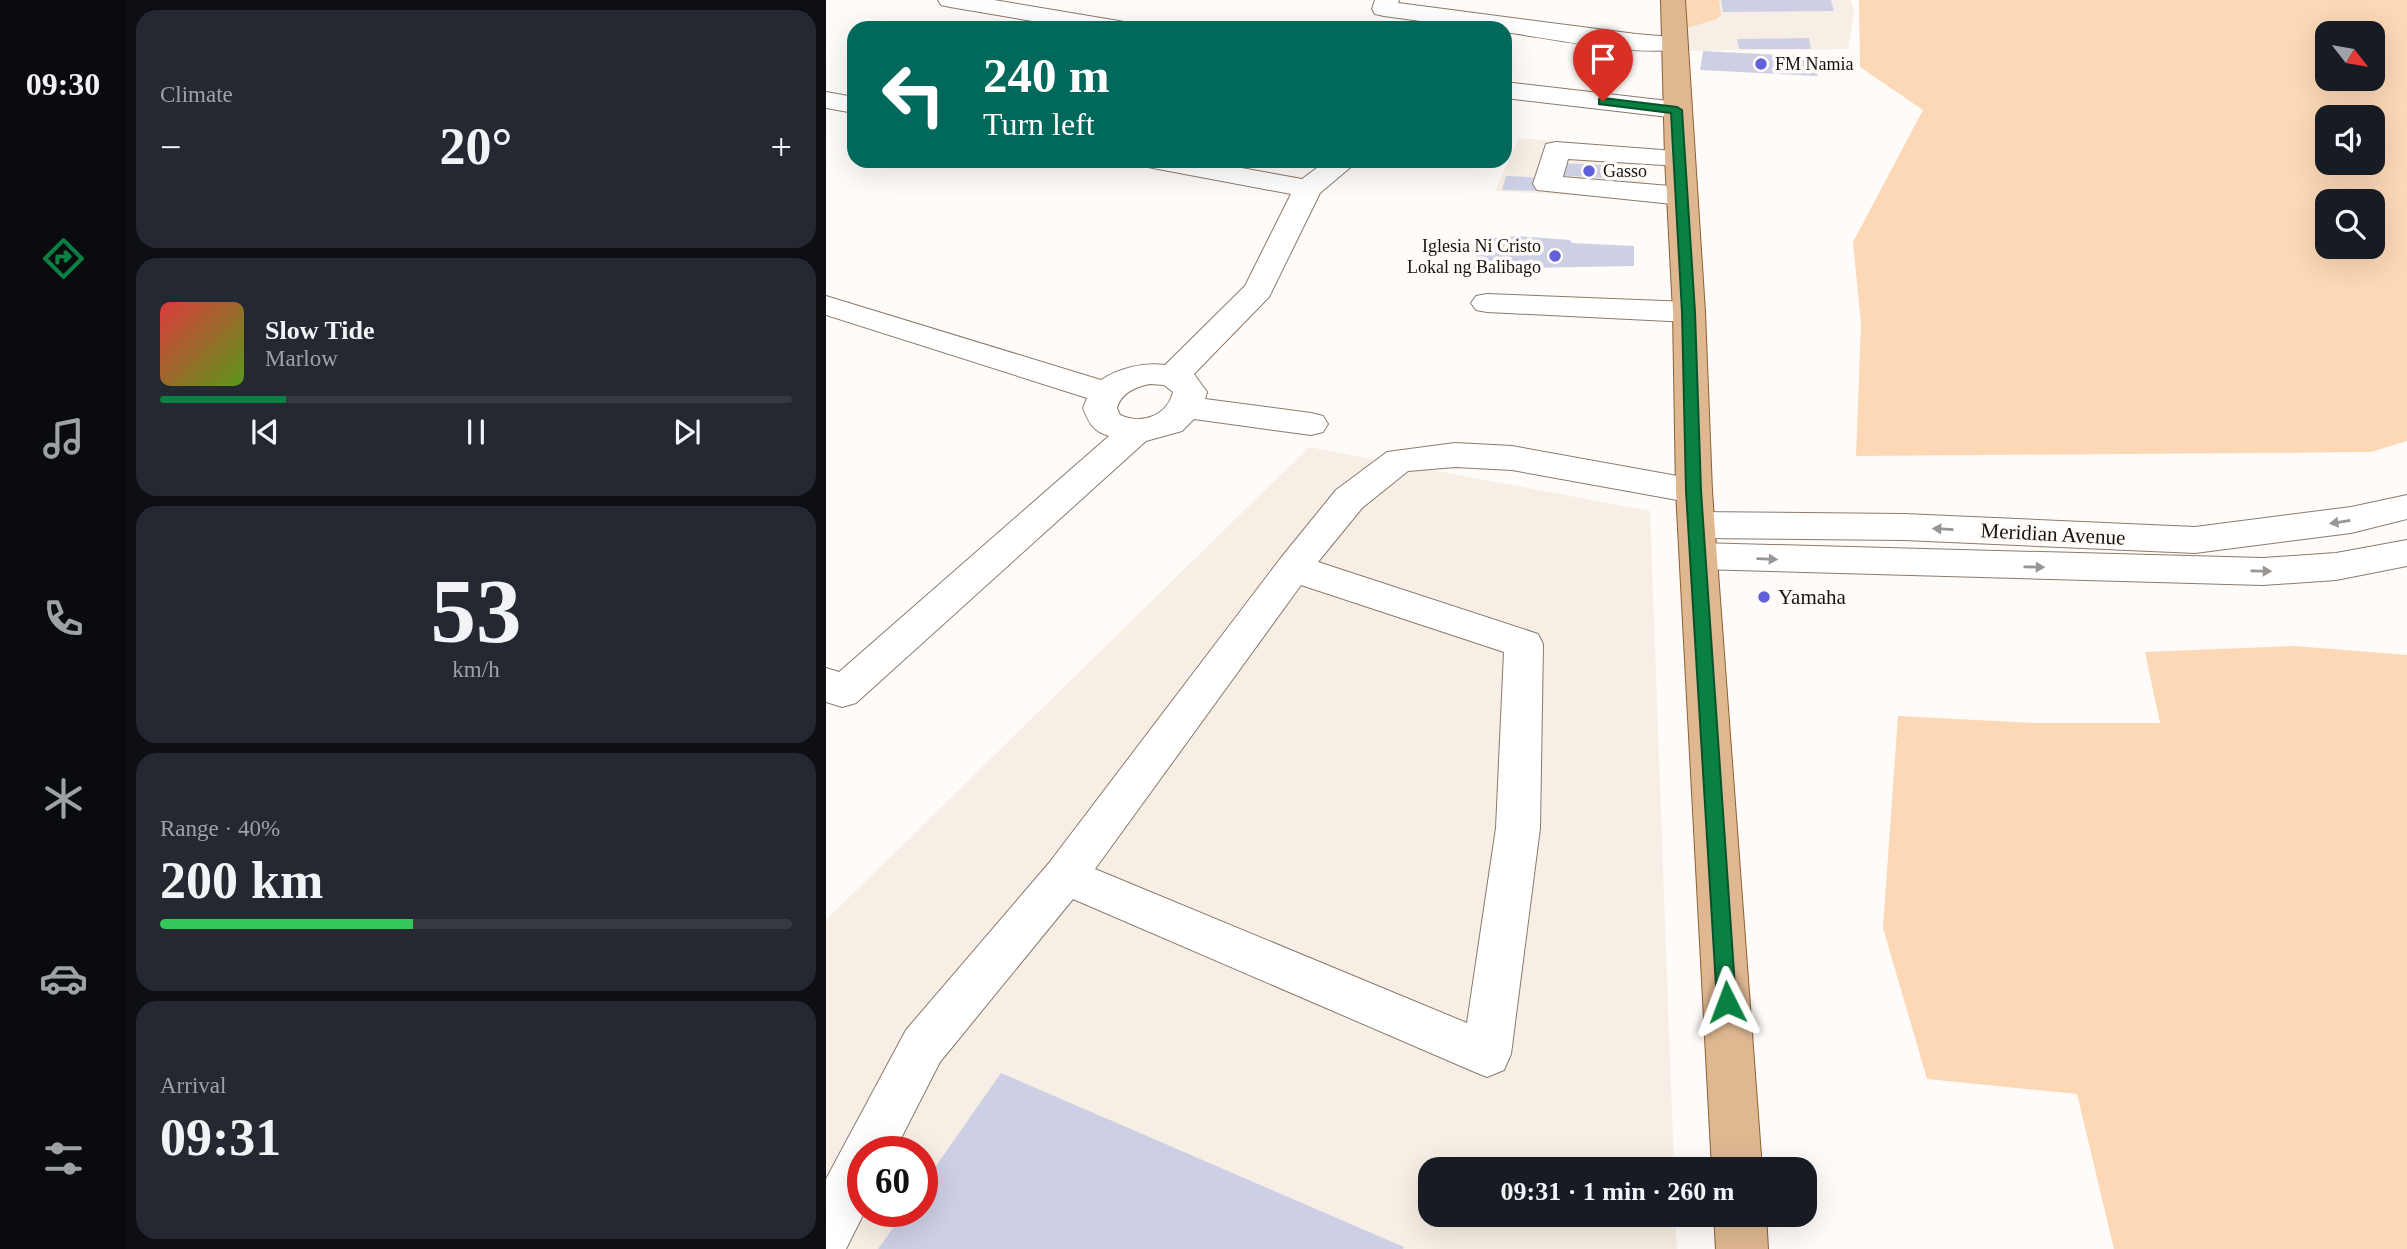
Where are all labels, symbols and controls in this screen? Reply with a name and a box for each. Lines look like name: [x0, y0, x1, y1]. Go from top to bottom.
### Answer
north arrow: [2315, 21, 2385, 91]
map controls: [2315, 21, 2385, 259]
pin: [1573, 29, 1633, 101]
icon: arrive: [1584, 40, 1622, 78]
text: 240 m: [983, 48, 1110, 103]
icon: left: [868, 49, 959, 140]
place label: FM Namia: [1775, 54, 1854, 74]
marker: FM Namia: [1753, 56, 1769, 72]
text: 09:30: [26, 66, 100, 102]
text: Climate: [160, 82, 233, 107]
button: sound: [2315, 105, 2385, 175]
text: Turn left: [983, 106, 1095, 142]
text: 20°: [440, 118, 512, 175]
text: −: [160, 126, 181, 168]
text: +: [771, 126, 792, 168]
place label: Gasso: [1603, 161, 1647, 181]
marker: Gasso: [1581, 163, 1597, 179]
button: search: [2315, 189, 2385, 259]
icon: directions: [39, 234, 88, 283]
place label: Iglesia Ni Cristo Lokal ng Balibago: [1407, 236, 1541, 277]
marker: Iglesia Ni Cristo Lokal ng Balibago: [1547, 248, 1563, 264]
text: Slow Tide: [265, 316, 375, 345]
text: Marlow: [265, 346, 338, 371]
icon: previous: [246, 413, 284, 451]
icon: pause: [457, 413, 495, 451]
icon: next: [668, 413, 706, 451]
icon: music: [39, 414, 88, 463]
one-way arrow: [2329, 517, 2351, 528]
street label: Meridian Avenue: [1980, 518, 2126, 550]
one-way arrow: [1932, 523, 1954, 534]
one-way arrow: [1757, 553, 1779, 564]
text: 53: [431, 561, 522, 662]
one-way arrow: [2023, 561, 2045, 573]
one-way arrow: [2251, 566, 2273, 577]
place label: Yamaha: [1778, 585, 1847, 609]
marker: Yamaha: [1756, 589, 1772, 605]
icon: phone: [39, 594, 88, 643]
text: km/h: [452, 657, 500, 682]
icon: climate: [39, 774, 88, 823]
text: Range · 40%: [160, 816, 280, 841]
text: 200 km: [160, 852, 323, 909]
icon: car: [39, 954, 88, 1003]
position arrow: [1690, 965, 1764, 1039]
text: Arrival: [160, 1073, 226, 1098]
text: 09:31: [160, 1109, 281, 1166]
icon: filters: [39, 1134, 88, 1183]
speed limit sign: 60: [847, 1136, 938, 1227]
text: 09:31 · 1 min · 260 m: [1501, 1177, 1735, 1206]

